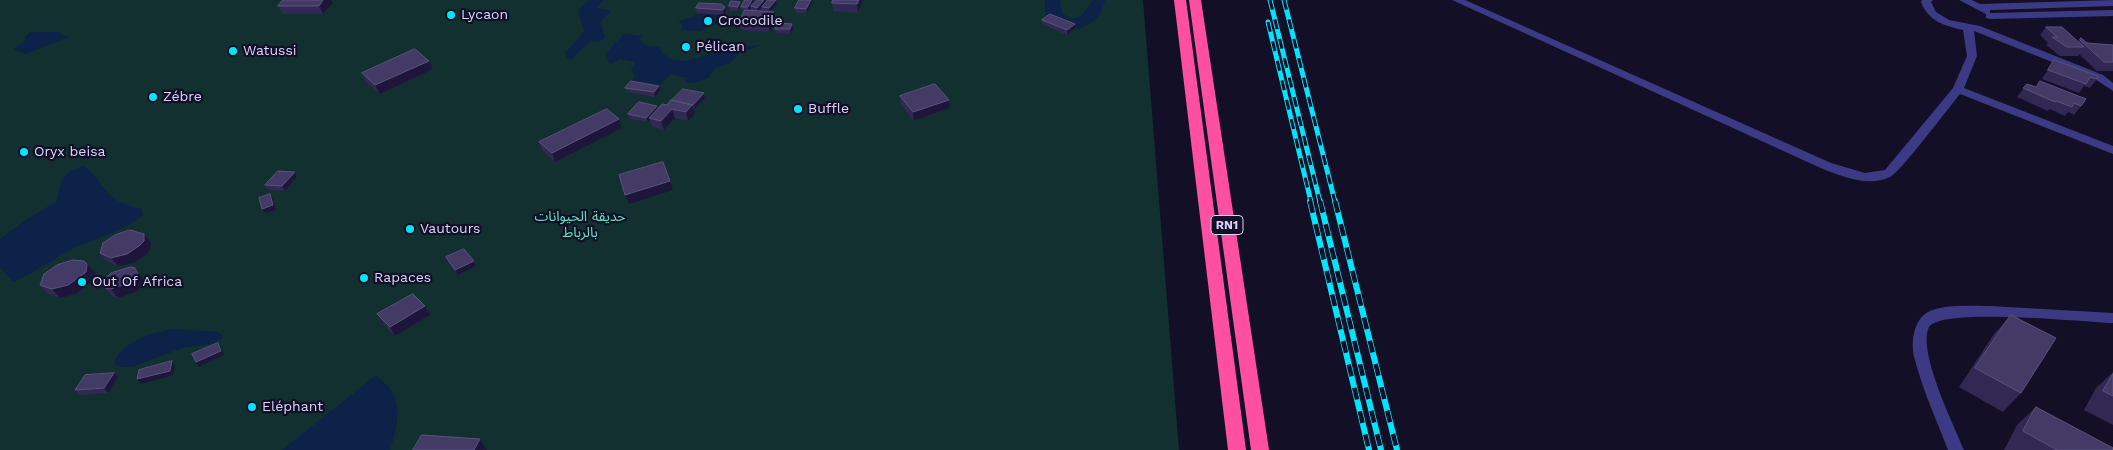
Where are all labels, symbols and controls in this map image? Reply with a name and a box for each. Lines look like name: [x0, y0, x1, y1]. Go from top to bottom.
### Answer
place label: Lycaon: [461, 7, 508, 23]
marker: Lycaon: [445, 9, 457, 21]
place label: Crocodile: [718, 13, 783, 29]
marker: Crocodile: [702, 15, 714, 27]
place label: Pélican: [696, 39, 745, 55]
marker: Pélican: [680, 41, 692, 53]
place label: Watussi: [243, 43, 297, 59]
marker: Watussi: [227, 45, 239, 57]
place label: Zébre: [163, 89, 202, 105]
marker: Zébre: [147, 91, 159, 103]
place label: Buffle: [808, 101, 849, 117]
marker: Buffle: [792, 103, 804, 115]
place label: Oryx beisa: [34, 144, 105, 160]
marker: Oryx beisa: [18, 146, 30, 158]
park label: حديقة الحيوانات بالرباط: [534, 209, 626, 242]
road number: RN1: [1211, 216, 1243, 234]
place label: Vautours: [420, 221, 480, 237]
marker: Vautours: [404, 223, 416, 235]
place label: Rapaces: [374, 270, 431, 286]
marker: Rapaces: [358, 272, 370, 284]
place label: Out Of Africa: [92, 274, 182, 290]
marker: Out Of Africa: [76, 276, 88, 288]
place label: Eléphant: [262, 399, 323, 415]
marker: Eléphant: [246, 401, 258, 413]

